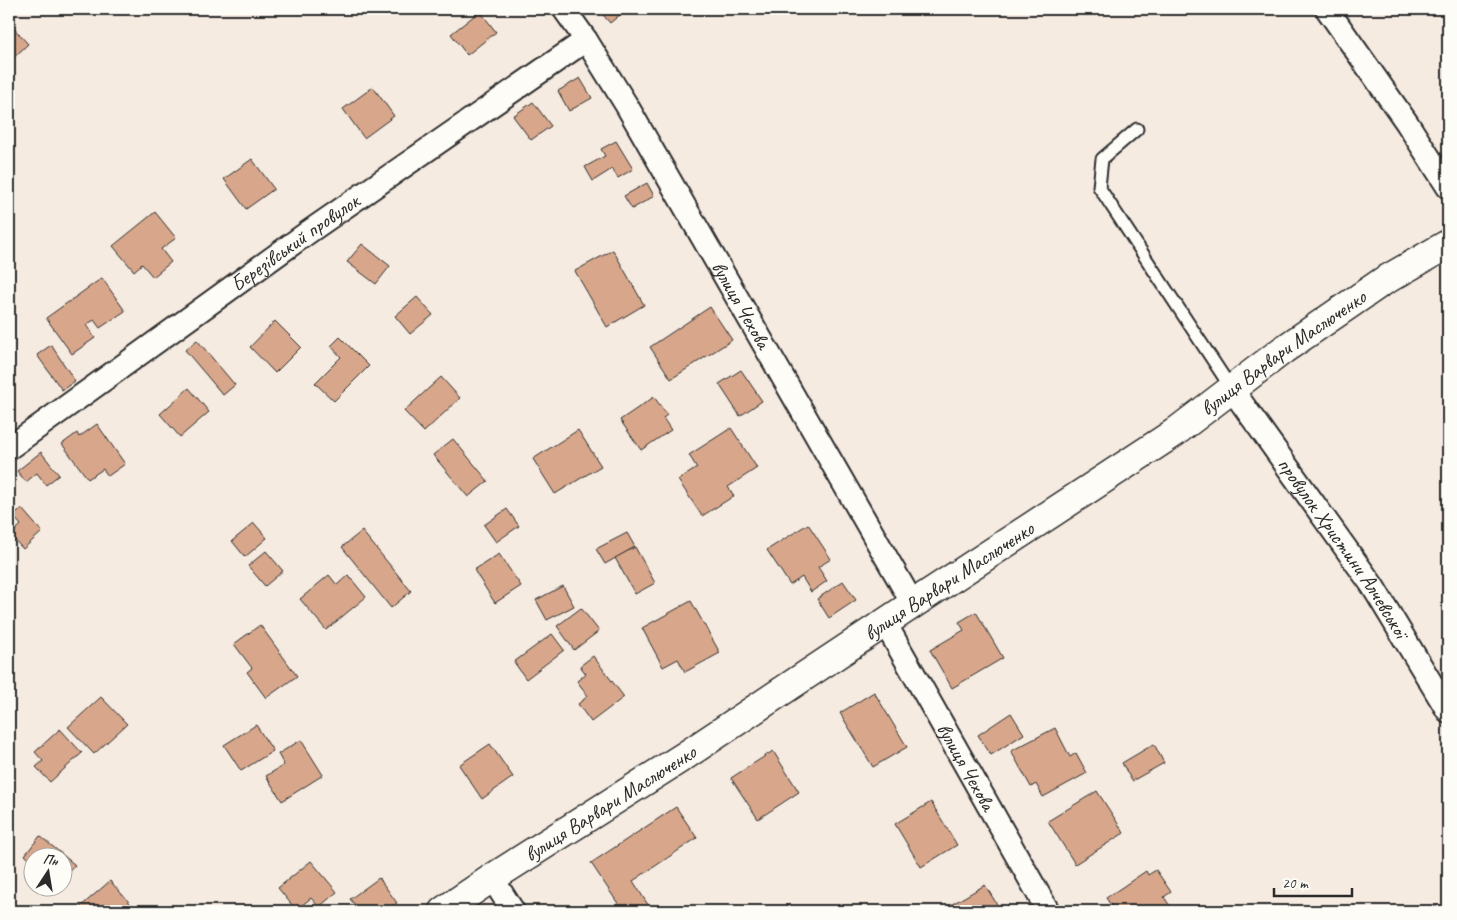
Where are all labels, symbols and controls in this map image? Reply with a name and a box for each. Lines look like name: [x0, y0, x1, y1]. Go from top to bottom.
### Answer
street label: Березівський провулок: [225, 187, 366, 297]
street label: вулиця Чехова: [706, 256, 778, 355]
street label: вулиця Варвари Маслюченко: [1195, 283, 1372, 421]
street label: провулок Христини Алчевської: [1272, 452, 1416, 646]
street label: вулиця Варвари Маслюченко: [859, 515, 1040, 646]
street label: вулиця Чехова: [931, 718, 1003, 817]
street label: вулиця Варвари Маслюченко: [519, 738, 702, 867]
north arrow: [22, 848, 72, 898]
text: Пн: [42, 850, 60, 870]
scale bar: [1274, 865, 1352, 897]
text: 20 m: [1282, 874, 1309, 893]

